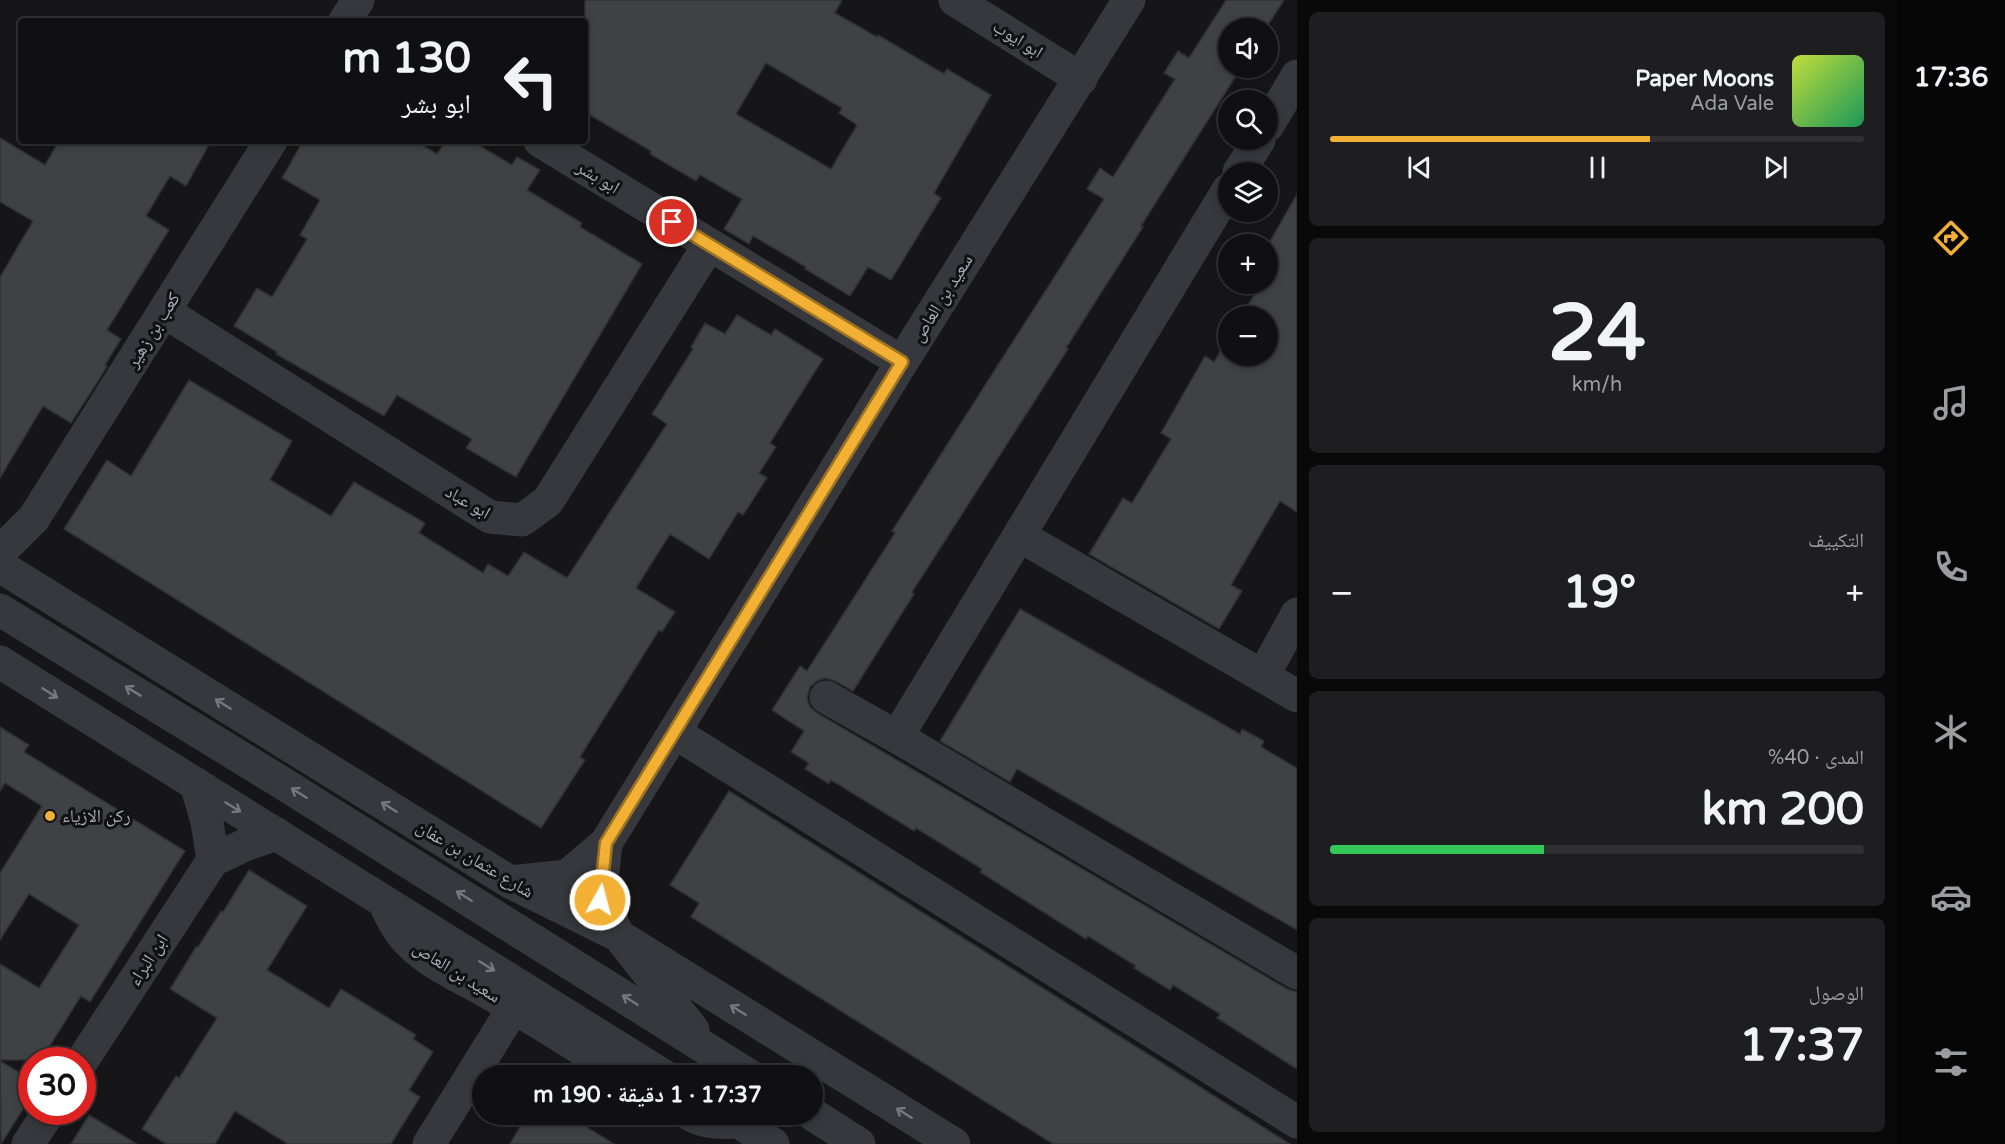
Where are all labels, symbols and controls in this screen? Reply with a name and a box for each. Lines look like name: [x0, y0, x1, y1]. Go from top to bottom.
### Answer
street label: ابو ايوب: [989, 15, 1047, 63]
map controls: [1218, 18, 1278, 366]
button: sound: [1218, 18, 1278, 78]
text: 130 m: [342, 33, 471, 84]
icon: left: [492, 42, 570, 120]
text: 17:36: [1914, 61, 1988, 94]
text: Paper Moons: [1635, 66, 1774, 92]
text: ابو بشر: [401, 88, 471, 121]
button: search: [1218, 90, 1278, 150]
text: Ada Vale: [1690, 92, 1774, 116]
icon: previous: [1403, 151, 1436, 184]
icon: pause: [1581, 151, 1614, 184]
icon: next: [1759, 151, 1792, 184]
street label: ابو بشر: [572, 155, 624, 198]
button: layers: [1218, 162, 1278, 222]
pin: [646, 196, 697, 247]
icon: arrive: [655, 205, 688, 238]
icon: directions: [1930, 217, 1972, 259]
button: +: [1218, 234, 1278, 294]
street label: سعيد بن العاص: [906, 250, 978, 346]
text: 24: [1548, 287, 1646, 381]
street label: كعب بن زهير: [121, 288, 185, 372]
button: −: [1218, 306, 1278, 366]
text: km/h: [1572, 373, 1622, 397]
icon: music: [1930, 382, 1972, 424]
street label: ابو عباد: [441, 480, 495, 524]
text: التكييف: [1808, 529, 1864, 553]
icon: phone: [1930, 546, 1972, 588]
text: 19°: [1563, 566, 1636, 620]
text: −: [1330, 574, 1354, 613]
text: +: [1845, 574, 1864, 613]
one-way arrow: [125, 685, 142, 697]
one-way arrow: [41, 687, 58, 699]
one-way arrow: [215, 698, 232, 710]
icon: climate: [1930, 711, 1972, 753]
text: المدى · 40%: [1768, 746, 1864, 770]
text: 200 km: [1702, 783, 1864, 837]
one-way arrow: [291, 787, 308, 799]
one-way arrow: [380, 800, 397, 813]
one-way arrow: [224, 802, 241, 814]
place label: ركن الازياء: [62, 805, 131, 827]
marker: ركن الازياء: [43, 809, 57, 823]
street label: شارع عثمان بن عفان: [412, 815, 538, 903]
position arrow: [568, 868, 632, 932]
icon: car: [1930, 876, 1972, 918]
one-way arrow: [456, 890, 473, 902]
street label: ابن البراء: [123, 930, 173, 990]
street label: سعيد بن العاص: [409, 936, 505, 1008]
one-way arrow: [478, 961, 495, 973]
text: الوصول: [1809, 982, 1864, 1006]
one-way arrow: [622, 993, 639, 1005]
one-way arrow: [730, 1004, 747, 1016]
text: 17:37: [1739, 1019, 1864, 1073]
icon: filters: [1930, 1041, 1972, 1083]
speed limit sign: 30: [18, 1047, 96, 1125]
text: 17:37 · 1 دقيقة · 190 m: [533, 1082, 762, 1108]
one-way arrow: [896, 1107, 913, 1119]

